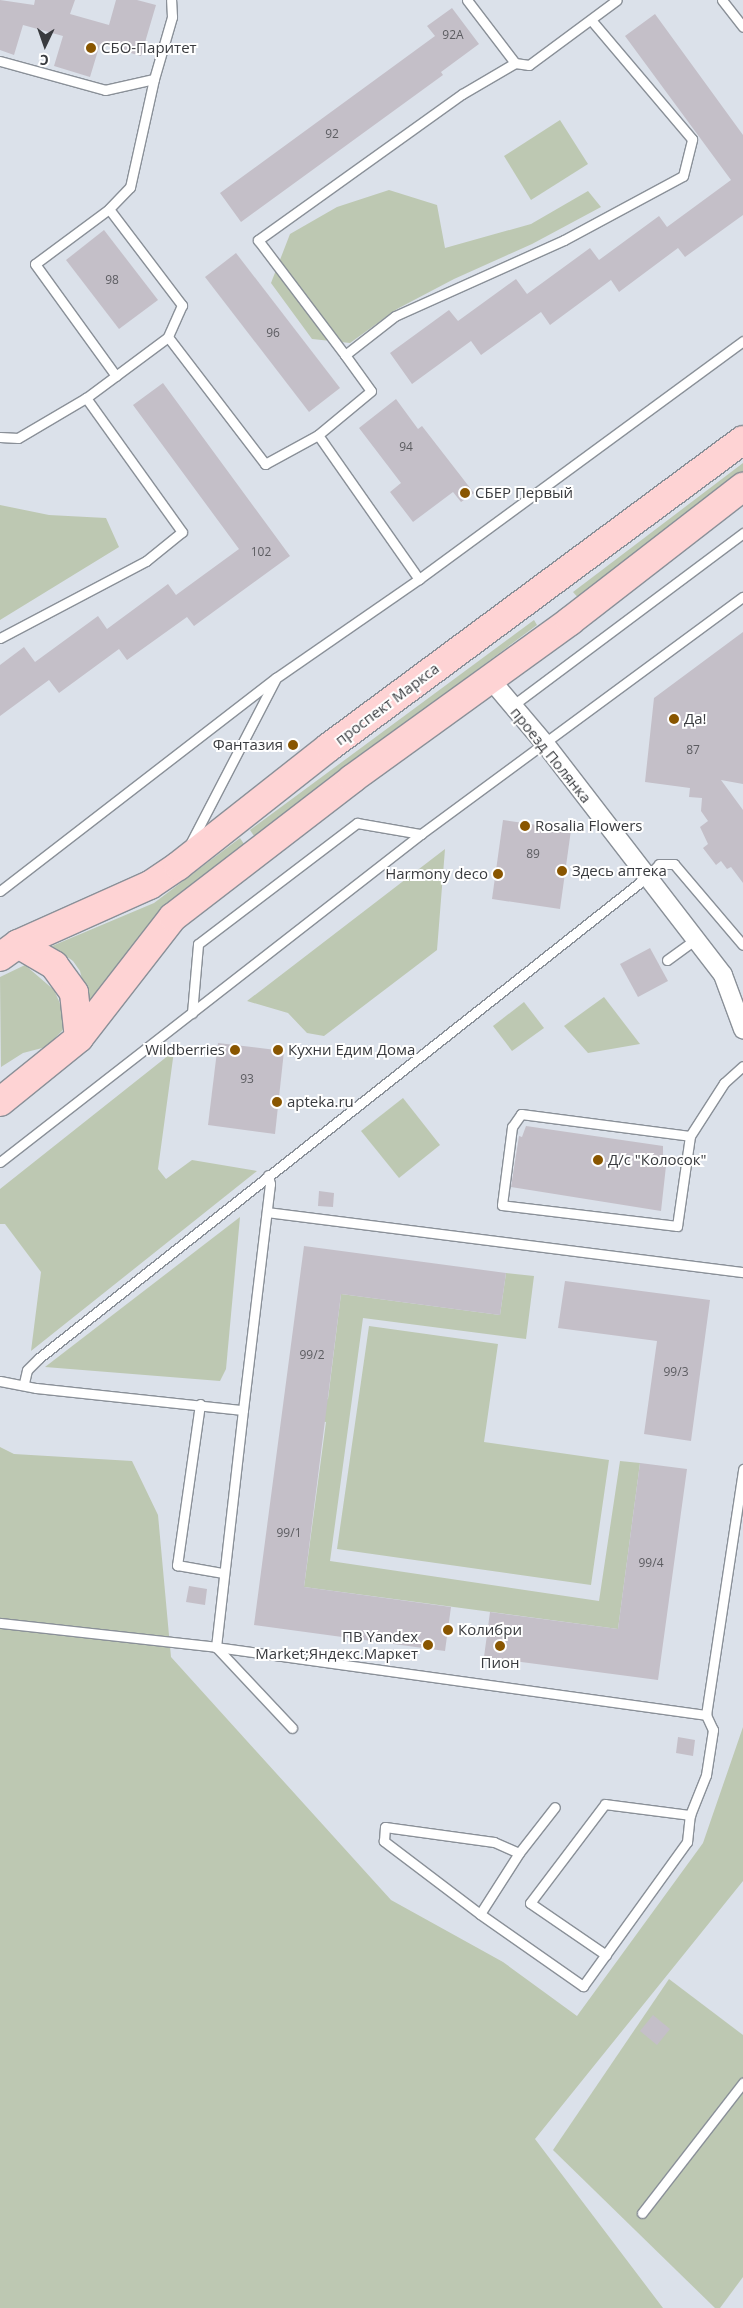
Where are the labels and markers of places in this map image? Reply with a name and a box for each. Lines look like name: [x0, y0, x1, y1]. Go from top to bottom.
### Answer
place label: СБО-Паритет: [101, 39, 197, 57]
marker: СБО-Паритет: [85, 42, 97, 54]
place label: СБЕР Первый: [475, 484, 573, 502]
marker: СБЕР Первый: [459, 487, 471, 499]
place label: Да!: [684, 710, 707, 728]
marker: Да!: [668, 713, 680, 725]
place label: Фантазия: [213, 736, 283, 754]
marker: Фантазия: [287, 739, 299, 751]
place label: Rosalia Flowers: [535, 817, 642, 835]
marker: Rosalia Flowers: [519, 820, 531, 832]
place label: Здесь аптека: [572, 862, 667, 880]
place label: Harmony deco: [385, 865, 488, 883]
marker: Здесь аптека: [556, 865, 568, 877]
marker: Harmony deco: [492, 868, 504, 880]
place label: Wildberries: [145, 1041, 225, 1059]
place label: Кухни Едим Дома: [288, 1041, 415, 1059]
marker: Wildberries: [229, 1044, 241, 1056]
marker: Кухни Едим Дома: [272, 1044, 284, 1056]
place label: apteka.ru: [287, 1093, 354, 1111]
marker: apteka.ru: [271, 1096, 283, 1108]
place label: Д/с "Колосок": [608, 1151, 707, 1169]
marker: Д/с "Колосок": [592, 1154, 604, 1166]
place label: Колибри: [458, 1621, 522, 1639]
marker: Колибри: [442, 1624, 454, 1636]
place label: ПВ Yandex Market;Яндекс.Маркет: [255, 1627, 418, 1662]
marker: ПВ Yandex Market;Яндекс.Маркет: [422, 1639, 434, 1651]
marker: Пион: [494, 1640, 506, 1652]
place label: Пион: [481, 1654, 519, 1672]

